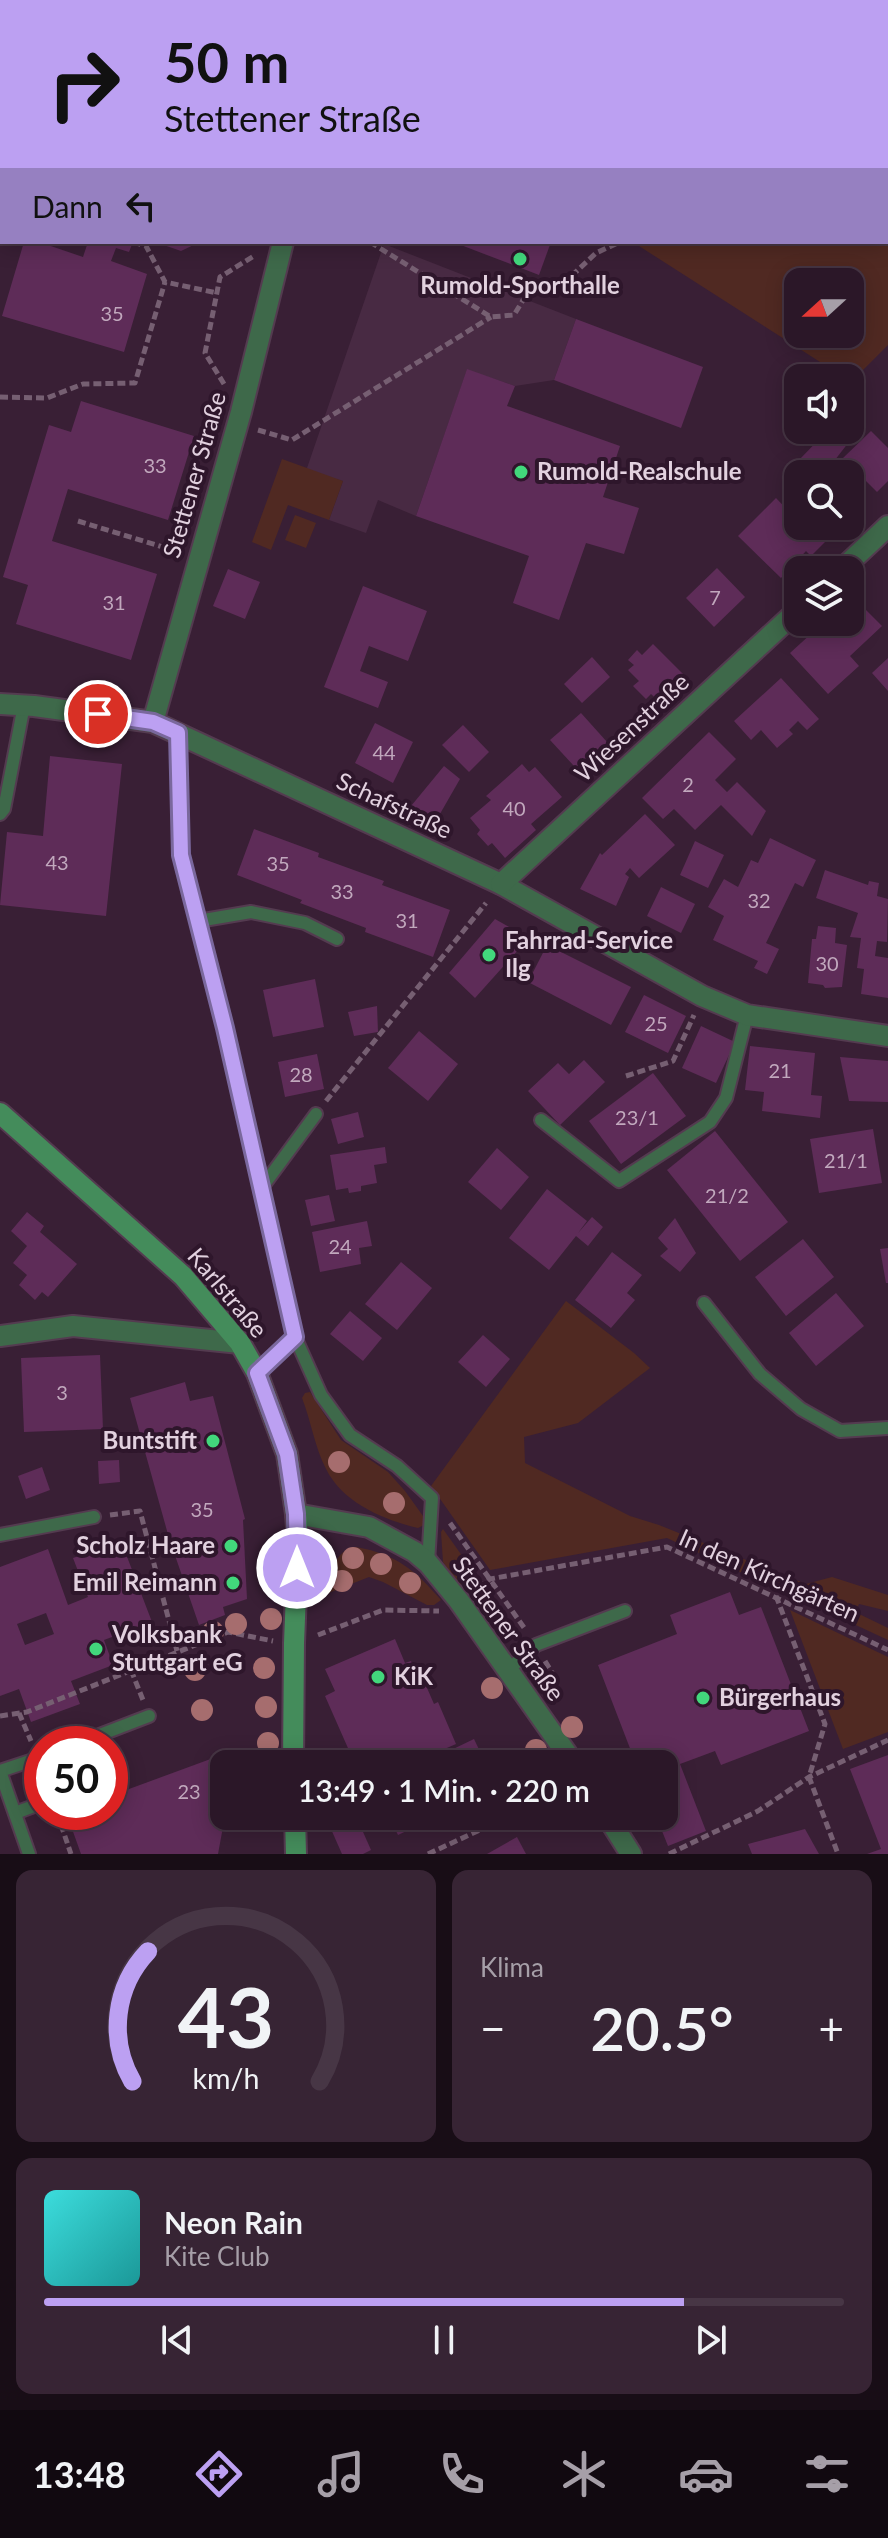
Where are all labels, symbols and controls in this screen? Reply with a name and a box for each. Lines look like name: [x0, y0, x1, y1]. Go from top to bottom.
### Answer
text: 50 m: [164, 28, 289, 95]
icon: right: [32, 32, 136, 136]
text: Stettener Straße: [164, 96, 421, 140]
icon: left: [119, 184, 163, 228]
text: Dann: [32, 188, 103, 224]
marker: Rumold-Sporthalle: [511, 250, 529, 268]
north arrow: [784, 268, 864, 348]
map controls: [784, 268, 864, 636]
place label: Rumold-Sporthalle: [420, 270, 620, 299]
house number: 35: [100, 301, 124, 325]
button: sound: [784, 364, 864, 444]
street label: Stettener Straße: [156, 388, 231, 561]
house number: 33: [143, 453, 167, 477]
place label: Rumold-Realschule: [537, 456, 742, 485]
button: search: [784, 460, 864, 540]
marker: Rumold-Realschule: [512, 463, 530, 481]
button: layers: [784, 556, 864, 636]
house number: 7: [709, 585, 721, 609]
house number: 31: [102, 590, 126, 614]
street label: Wiesenstraße: [568, 667, 694, 787]
pin: [64, 680, 132, 748]
icon: arrive: [76, 692, 120, 736]
house number: 44: [372, 740, 396, 764]
street label: Schafstraße: [332, 765, 457, 844]
house number: 2: [682, 772, 694, 796]
house number: 40: [502, 796, 526, 820]
house number: 43: [45, 850, 69, 874]
house number: 35: [266, 851, 290, 875]
house number: 33: [330, 879, 354, 903]
house number: 32: [747, 888, 771, 912]
house number: 31: [395, 908, 419, 932]
place label: Fahrrad-Service Ilg: [505, 925, 673, 982]
marker: Fahrrad-Service Ilg: [480, 946, 498, 964]
house number: 30: [815, 951, 839, 975]
house number: 25: [644, 1011, 668, 1035]
house number: 21: [768, 1058, 792, 1082]
house number: 28: [289, 1062, 313, 1086]
house number: 23/1: [615, 1105, 659, 1129]
house number: 21/1: [824, 1148, 868, 1172]
house number: 21/2: [705, 1183, 749, 1207]
house number: 24: [328, 1234, 352, 1258]
street label: Karlstraße: [182, 1241, 274, 1343]
house number: 3: [56, 1380, 68, 1404]
place label: Buntstift: [103, 1425, 197, 1454]
marker: Buntstift: [204, 1432, 222, 1450]
house number: 35: [190, 1497, 214, 1521]
street label: In den Kirchgärten: [675, 1522, 864, 1627]
position arrow: [255, 1526, 339, 1610]
place label: Scholz Haare: [76, 1530, 215, 1559]
marker: Scholz Haare: [222, 1537, 240, 1555]
street label: Stettener Straße: [447, 1550, 571, 1706]
place label: Emil Reimann: [73, 1567, 217, 1596]
marker: Emil Reimann: [224, 1574, 242, 1592]
place label: Volksbank Stuttgart eG: [111, 1619, 243, 1676]
marker: Volksbank Stuttgart eG: [87, 1640, 105, 1658]
place label: KiK: [394, 1661, 433, 1690]
marker: KiK: [369, 1668, 387, 1686]
place label: Bürgerhaus: [719, 1682, 841, 1711]
marker: Bürgerhaus: [694, 1689, 712, 1707]
speed limit sign: 50: [24, 1726, 128, 1830]
text: 13:49 · 1 Min. · 220 m: [298, 1772, 590, 1808]
house number: 23: [177, 1779, 201, 1803]
text: Klima: [480, 1951, 544, 1983]
text: 43: [178, 1966, 274, 2066]
text: 20.5°: [590, 1992, 734, 2064]
text: −: [480, 2002, 506, 2054]
text: +: [818, 2002, 844, 2054]
text: km/h: [193, 2061, 259, 2095]
text: Neon Rain: [164, 2204, 303, 2240]
text: Kite Club: [164, 2240, 270, 2272]
icon: previous: [155, 2318, 199, 2362]
icon: pause: [422, 2318, 466, 2362]
icon: next: [689, 2318, 733, 2362]
icon: directions: [191, 2446, 247, 2502]
icon: music: [313, 2446, 369, 2502]
icon: phone: [434, 2446, 490, 2502]
icon: climate: [556, 2446, 612, 2502]
icon: car: [678, 2446, 734, 2502]
icon: filters: [799, 2446, 855, 2502]
text: 13:48: [33, 2452, 126, 2496]

